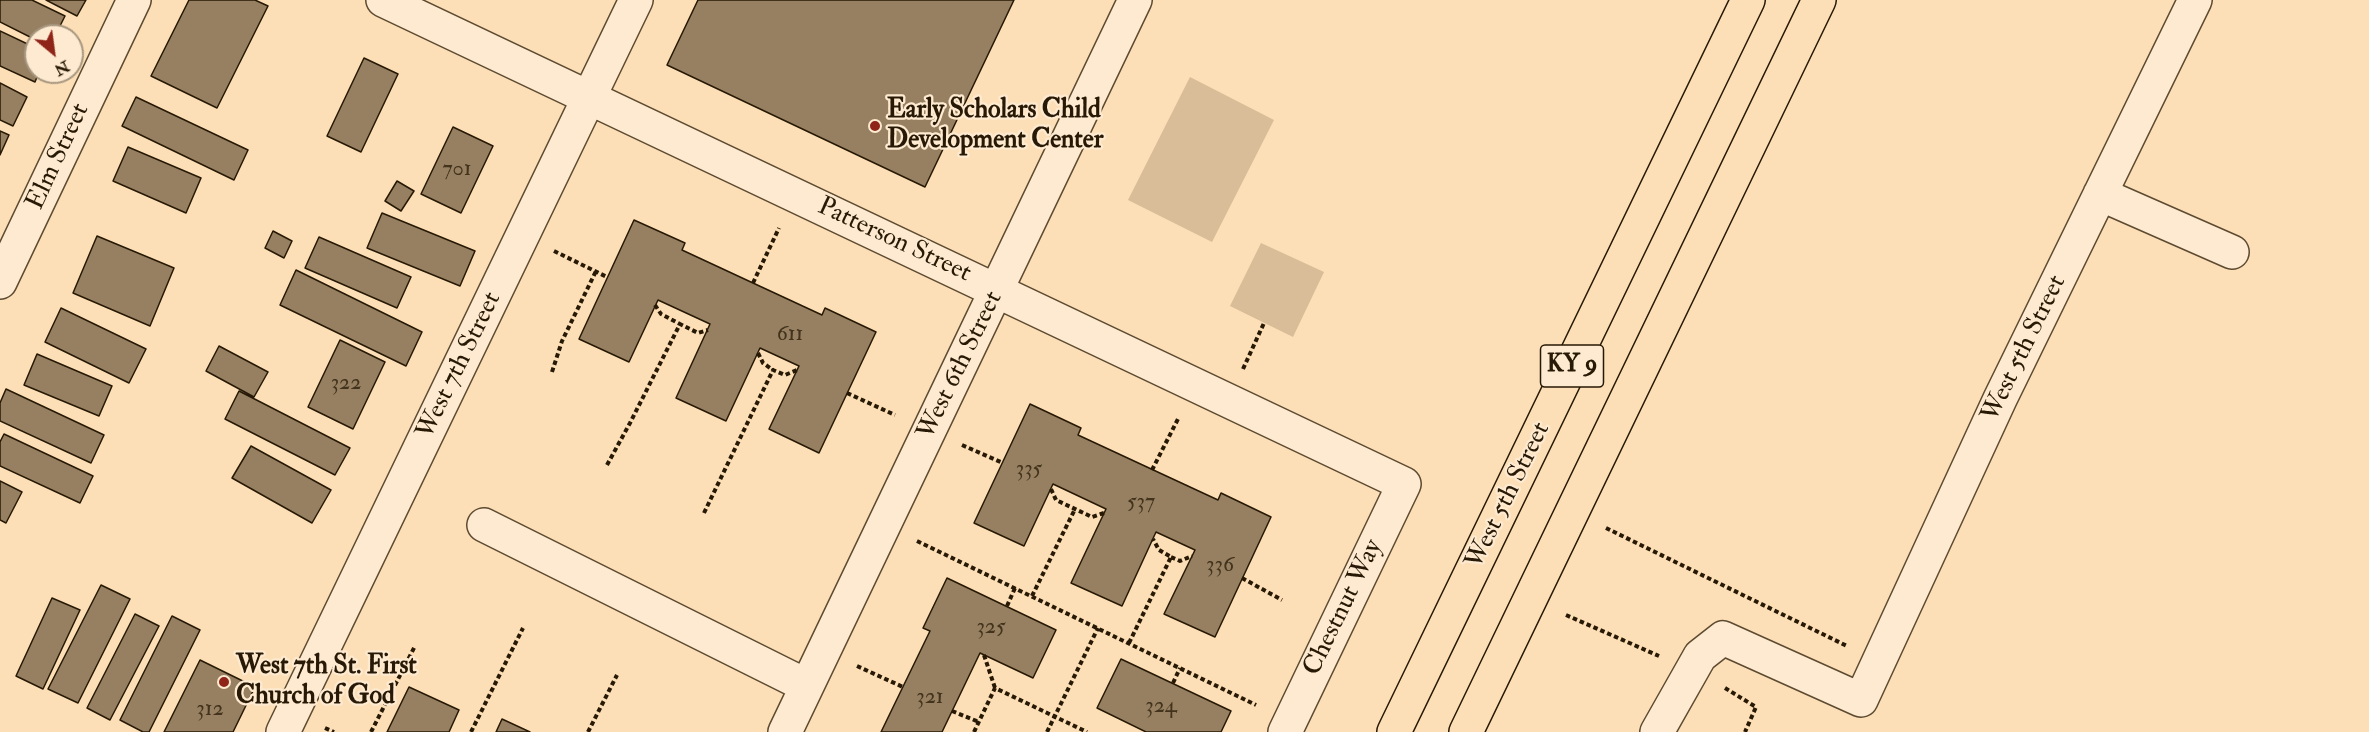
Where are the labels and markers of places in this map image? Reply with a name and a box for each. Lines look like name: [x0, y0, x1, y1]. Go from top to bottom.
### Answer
place label: Early Scholars Child Development Center: [887, 95, 1103, 156]
marker: Early Scholars Child Development Center: [868, 119, 882, 133]
place label: West 7th St. First Church of God: [236, 651, 417, 712]
marker: West 7th St. First Church of God: [217, 675, 231, 689]

